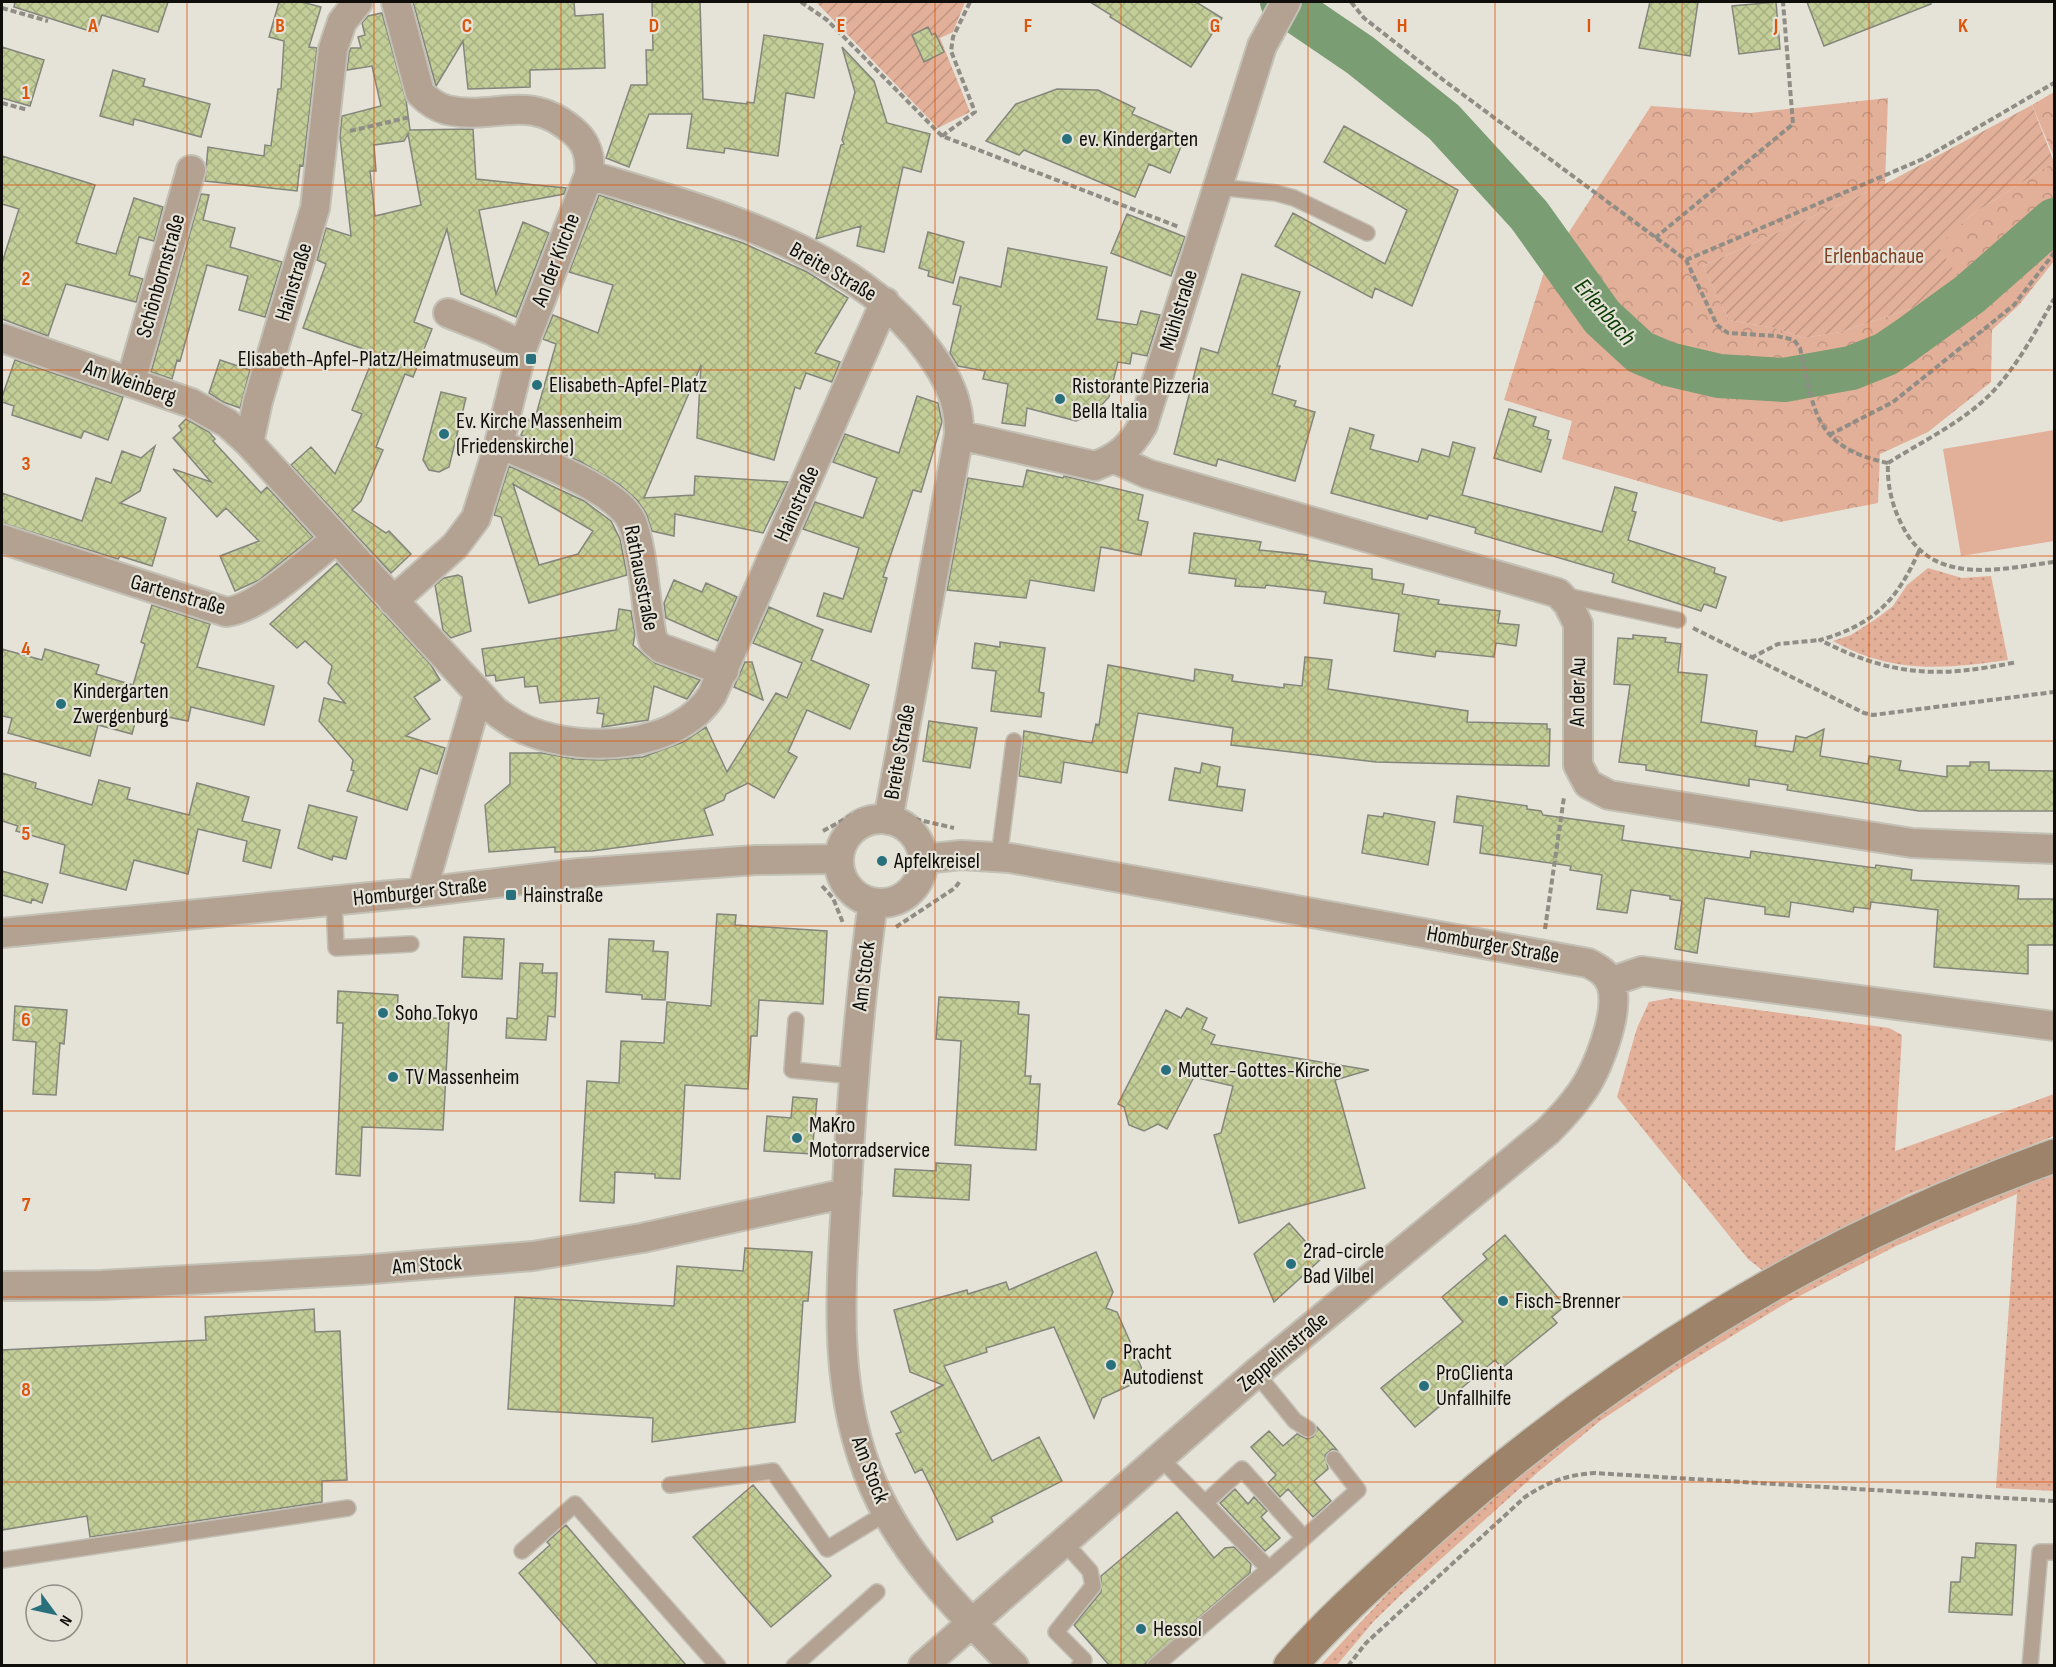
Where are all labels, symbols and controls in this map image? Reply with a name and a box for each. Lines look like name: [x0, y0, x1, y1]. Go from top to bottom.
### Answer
text: A: [87, 14, 98, 38]
text: B: [275, 14, 285, 38]
text: C: [462, 14, 472, 38]
text: D: [649, 14, 659, 38]
text: E: [837, 14, 845, 38]
text: F: [1024, 14, 1032, 38]
text: G: [1210, 14, 1220, 38]
text: H: [1397, 14, 1407, 38]
text: I: [1587, 14, 1591, 38]
text: J: [1773, 14, 1778, 38]
text: K: [1958, 14, 1968, 38]
text: 1: [22, 81, 30, 105]
place label: ev. Kindergarten: [1079, 126, 1198, 153]
marker: ev. Kindergarten: [1060, 132, 1074, 146]
street label: An der Kirche: [526, 210, 586, 311]
street label: Schönbornstraße: [130, 211, 192, 341]
street label: Breite Straße: [785, 236, 881, 308]
street label: Hainstraße: [269, 240, 319, 324]
park label: Erlenbachaue: [1824, 243, 1924, 270]
street label: Mühlstraße: [1154, 266, 1204, 354]
text: 2: [22, 267, 30, 291]
water label: Erlenbach: [1568, 273, 1642, 351]
place label: Elisabeth-Apfel-Platz/Heimatmuseum: [238, 346, 519, 373]
marker: Elisabeth-Apfel-Platz/Heimatmuseum: [524, 352, 538, 366]
street label: Am Weinberg: [79, 353, 180, 411]
place label: Elisabeth-Apfel-Platz: [549, 372, 707, 399]
place label: Ristorante Pizzeria Bella Italia: [1072, 373, 1209, 425]
marker: Elisabeth-Apfel-Platz: [530, 378, 544, 392]
marker: Ristorante Pizzeria Bella Italia: [1053, 392, 1067, 406]
place label: Ev. Kirche Massenheim (Friedenskirche): [456, 408, 622, 460]
marker: Ev. Kirche Massenheim (Friedenskirche): [437, 427, 451, 441]
text: 3: [22, 452, 31, 476]
street label: Hainstraße: [768, 462, 826, 546]
street label: Rathausstraße: [618, 523, 664, 633]
street label: Gartenstraße: [127, 569, 229, 621]
text: 4: [21, 637, 31, 661]
street label: An der Au: [1564, 657, 1592, 728]
place label: Kindergarten Zwergenburg: [73, 678, 169, 730]
marker: Kindergarten Zwergenburg: [54, 697, 68, 711]
street label: Breite Straße: [878, 702, 922, 802]
text: 5: [22, 822, 31, 846]
place label: Apfelkreisel: [893, 848, 980, 875]
marker: Apfelkreisel: [875, 854, 889, 868]
street label: Homburger Straße: [352, 872, 488, 912]
place label: Hainstraße: [523, 882, 603, 909]
marker: Hainstraße: [504, 888, 518, 902]
street label: Homburger Straße: [1424, 920, 1562, 970]
street label: Am Stock: [846, 939, 882, 1013]
place label: Soho Tokyo: [395, 1000, 478, 1027]
marker: Soho Tokyo: [376, 1006, 390, 1020]
text: 6: [21, 1008, 31, 1032]
place label: Mutter-Gottes-Kirche: [1178, 1057, 1342, 1084]
marker: Mutter-Gottes-Kirche: [1159, 1063, 1173, 1077]
place label: TV Massenheim: [405, 1064, 519, 1091]
marker: TV Massenheim: [386, 1070, 400, 1084]
place label: MaKro Motorradservice: [809, 1112, 930, 1164]
marker: MaKro Motorradservice: [790, 1131, 804, 1145]
text: 7: [22, 1193, 31, 1217]
place label: 2rad-circle Bad Vilbel: [1303, 1238, 1384, 1290]
street label: Am Stock: [390, 1249, 463, 1281]
marker: 2rad-circle Bad Vilbel: [1284, 1257, 1298, 1271]
place label: Fisch-Brenner: [1515, 1288, 1621, 1315]
marker: Fisch-Brenner: [1496, 1294, 1510, 1308]
street label: Zeppelinstraße: [1232, 1306, 1334, 1398]
place label: Pracht Autodienst: [1122, 1339, 1204, 1391]
marker: Pracht Autodienst: [1104, 1358, 1118, 1372]
place label: ProClienta Unfallhilfe: [1436, 1360, 1513, 1412]
text: 8: [21, 1378, 31, 1402]
marker: ProClienta Unfallhilfe: [1417, 1379, 1431, 1393]
street label: Am Stock: [845, 1432, 895, 1508]
north arrow: [24, 1583, 84, 1643]
text: N: [55, 1612, 76, 1629]
place label: Hessol: [1153, 1616, 1202, 1643]
marker: Hessol: [1134, 1622, 1148, 1636]

